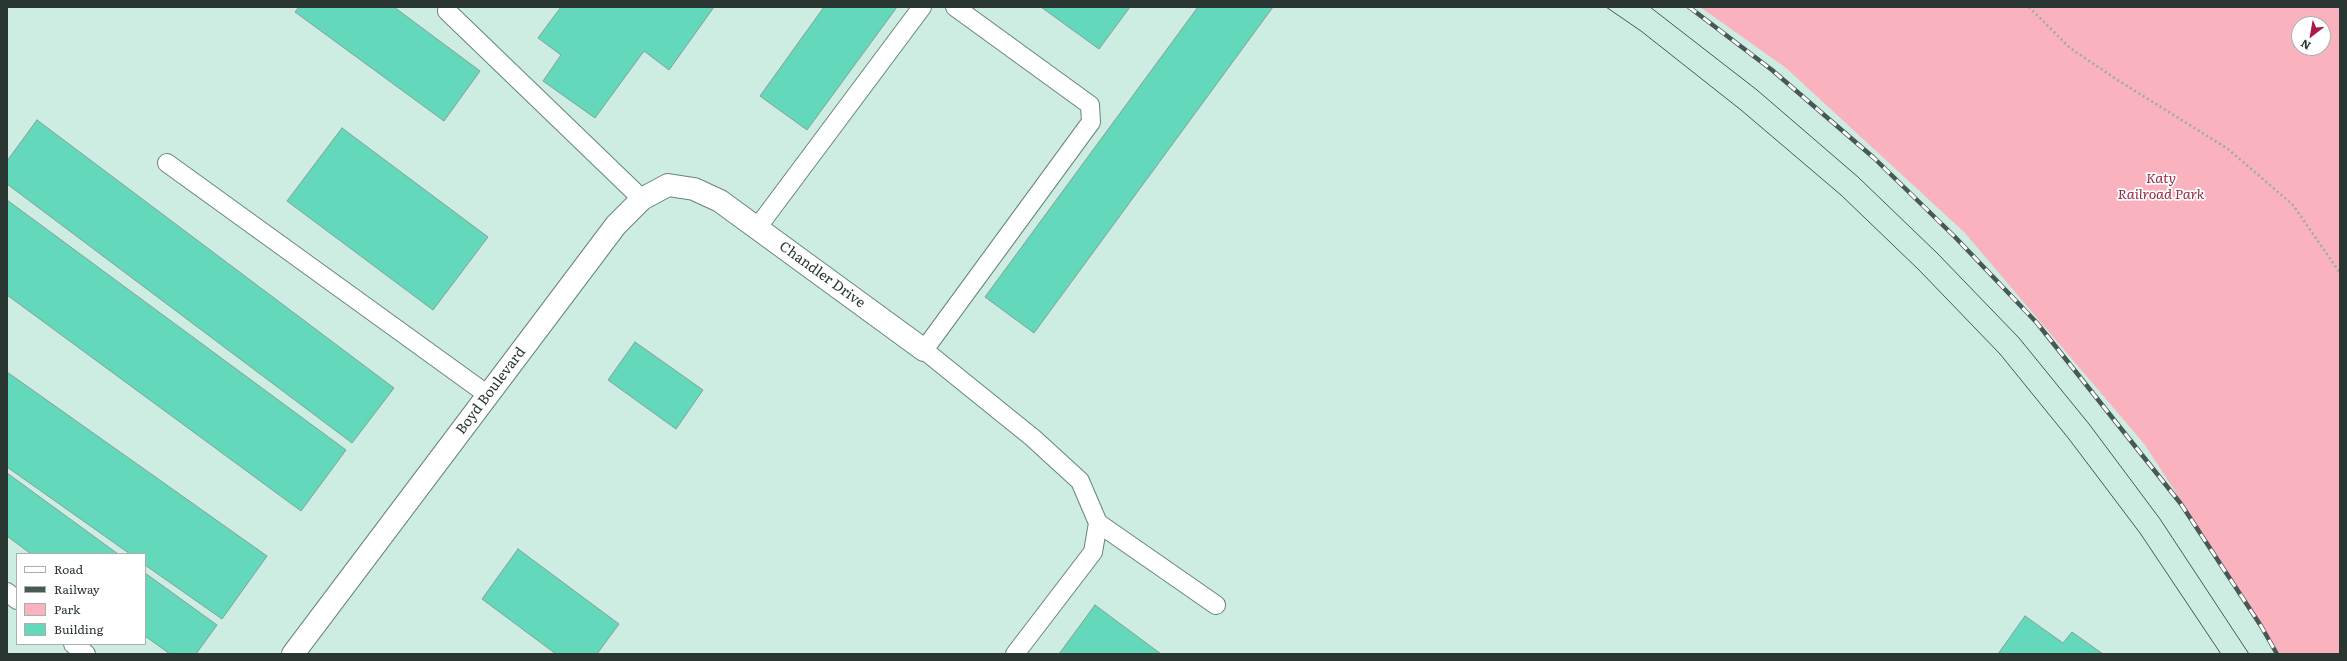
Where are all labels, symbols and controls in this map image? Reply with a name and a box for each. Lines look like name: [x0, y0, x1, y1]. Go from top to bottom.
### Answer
north arrow: [2291, 16, 2331, 56]
text: N: [2297, 36, 2313, 55]
park label: Katy Railroad Park: [2118, 171, 2204, 204]
street label: Chandler Drive: [776, 238, 868, 312]
street label: Boyd Boulevard: [453, 344, 529, 438]
legend: [16, 553, 146, 645]
text: Road: [54, 560, 83, 578]
text: Railway: [54, 580, 100, 598]
text: Park: [54, 600, 80, 618]
text: Building: [54, 620, 103, 638]

